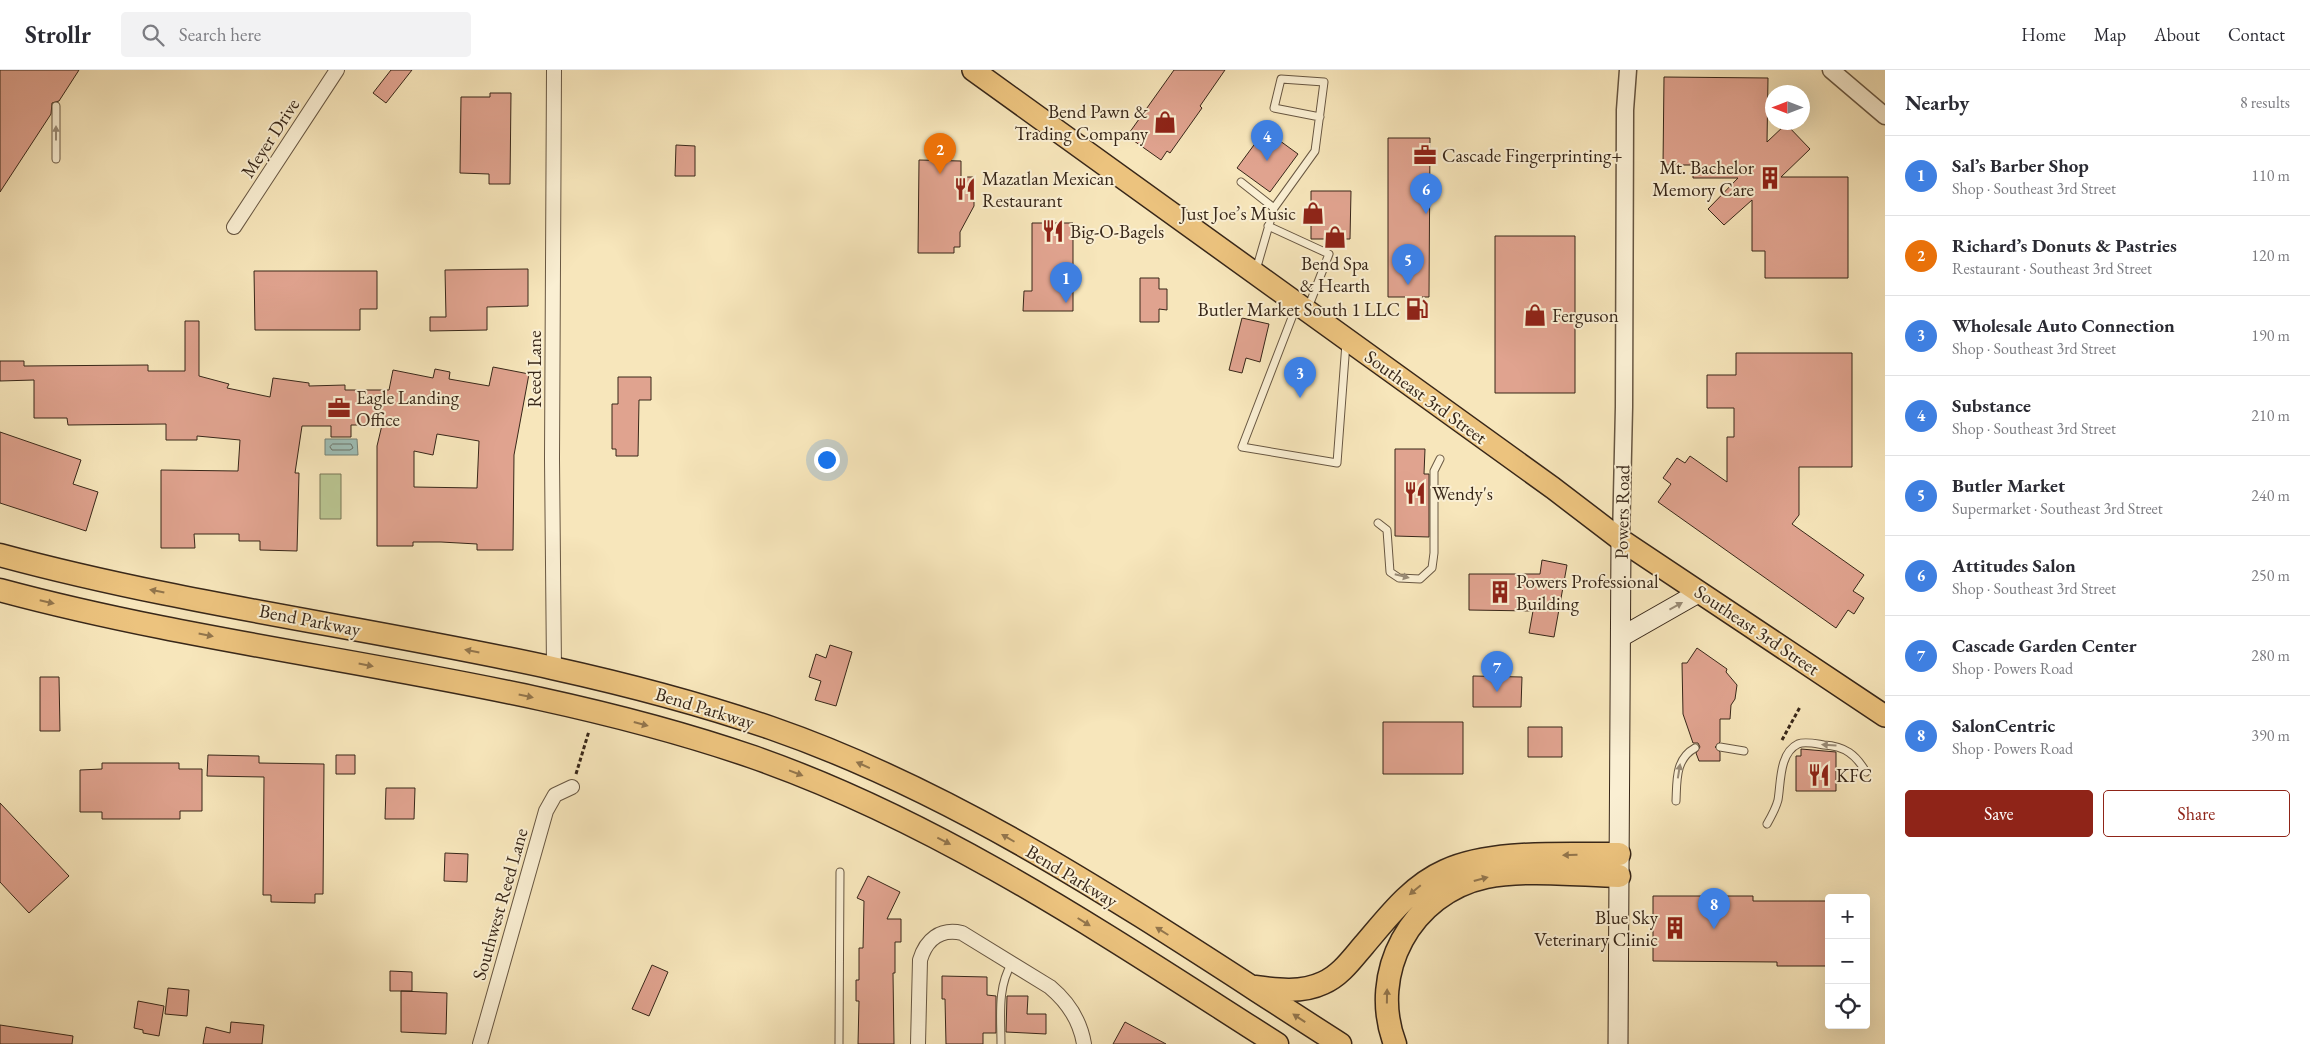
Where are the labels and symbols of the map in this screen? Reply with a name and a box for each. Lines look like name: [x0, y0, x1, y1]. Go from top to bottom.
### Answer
north arrow: [1765, 85, 1810, 130]
street label: Meyer Drive: [235, 93, 305, 183]
place label: Bend Pawn & Trading Company: [1015, 99, 1149, 146]
shop icon: Bend Pawn & Trading Company: [1152, 109, 1178, 135]
pin: 4: [1251, 120, 1283, 161]
one-way arrow: [52, 124, 60, 140]
pin: 2: [924, 133, 956, 174]
office icon: Cascade Fingerprinting+: [1412, 142, 1438, 168]
place label: Cascade Fingerprinting+: [1442, 143, 1623, 168]
place label: Mt. Bachelor Memory Care: [1652, 155, 1755, 202]
building icon: Mt. Bachelor Memory Care: [1757, 165, 1783, 191]
place label: Mazatlan Mexican Restaurant: [982, 166, 1114, 213]
pin: 6: [1410, 173, 1442, 214]
restaurant icon: Mazatlan Mexican Restaurant: [952, 176, 978, 202]
shop icon: Just Joe’s Music: [1300, 200, 1326, 226]
place label: Just Joe’s Music: [1178, 201, 1296, 226]
restaurant icon: Big-O-Bagels: [1040, 218, 1066, 244]
place label: Big-O-Bagels: [1070, 219, 1164, 244]
shop icon: Bend Spa & Hearth: [1322, 224, 1348, 250]
pin: 5: [1392, 244, 1424, 285]
place label: Bend Spa & Hearth: [1300, 251, 1371, 298]
pin: 1: [1050, 262, 1082, 303]
fuel station icon: Butler Market South 1 LLC: [1404, 296, 1430, 322]
place label: Butler Market South 1 LLC: [1198, 297, 1400, 322]
shop icon: Ferguson: [1522, 302, 1548, 328]
place label: Ferguson: [1552, 303, 1619, 328]
street label: Reed Lane: [522, 330, 547, 408]
street label: Southeast 3rd Street: [1360, 344, 1492, 450]
pin: 3: [1284, 357, 1316, 398]
place label: Eagle Landing Office: [356, 385, 460, 432]
office icon: Eagle Landing Office: [326, 395, 352, 421]
your location: [814, 447, 840, 473]
street label: Powers Road: [1609, 464, 1635, 560]
restaurant icon: Wendy's: [1402, 480, 1428, 506]
place label: Wendy's: [1432, 481, 1493, 506]
place label: Powers Professional Building: [1516, 569, 1659, 616]
one-way arrow: [1394, 572, 1409, 580]
building icon: Powers Professional Building: [1487, 579, 1513, 605]
street label: Southeast 3rd Street: [1690, 579, 1824, 681]
one-way arrow: [150, 587, 165, 595]
one-way arrow: [40, 598, 55, 606]
street label: Bend Parkway: [257, 598, 364, 642]
one-way arrow: [1668, 602, 1683, 610]
one-way arrow: [199, 631, 214, 639]
one-way arrow: [464, 647, 479, 655]
pin: 7: [1481, 651, 1513, 692]
one-way arrow: [358, 662, 374, 670]
street label: Bend Parkway: [652, 681, 758, 735]
one-way arrow: [518, 693, 534, 701]
one-way arrow: [634, 720, 649, 728]
one-way arrow: [1821, 741, 1837, 749]
one-way arrow: [856, 760, 870, 768]
restaurant icon: KFC: [1806, 762, 1832, 788]
one-way arrow: [1675, 763, 1683, 779]
place label: KFC: [1836, 763, 1872, 788]
one-way arrow: [789, 769, 804, 777]
street label: Southwest Reed Lane: [466, 825, 534, 983]
one-way arrow: [1000, 834, 1015, 842]
one-way arrow: [936, 837, 951, 845]
street label: Bend Parkway: [1021, 839, 1123, 914]
one-way arrow: [1562, 851, 1578, 859]
one-way arrow: [1474, 875, 1489, 883]
one-way arrow: [1409, 885, 1422, 896]
pin: 8: [1698, 888, 1730, 929]
place label: Blue Sky Veterinary Clinic: [1534, 905, 1659, 952]
building icon: Blue Sky Veterinary Clinic: [1662, 915, 1688, 941]
one-way arrow: [1078, 917, 1091, 927]
one-way arrow: [1155, 926, 1168, 936]
one-way arrow: [1383, 988, 1391, 1004]
one-way arrow: [1293, 1013, 1306, 1022]

